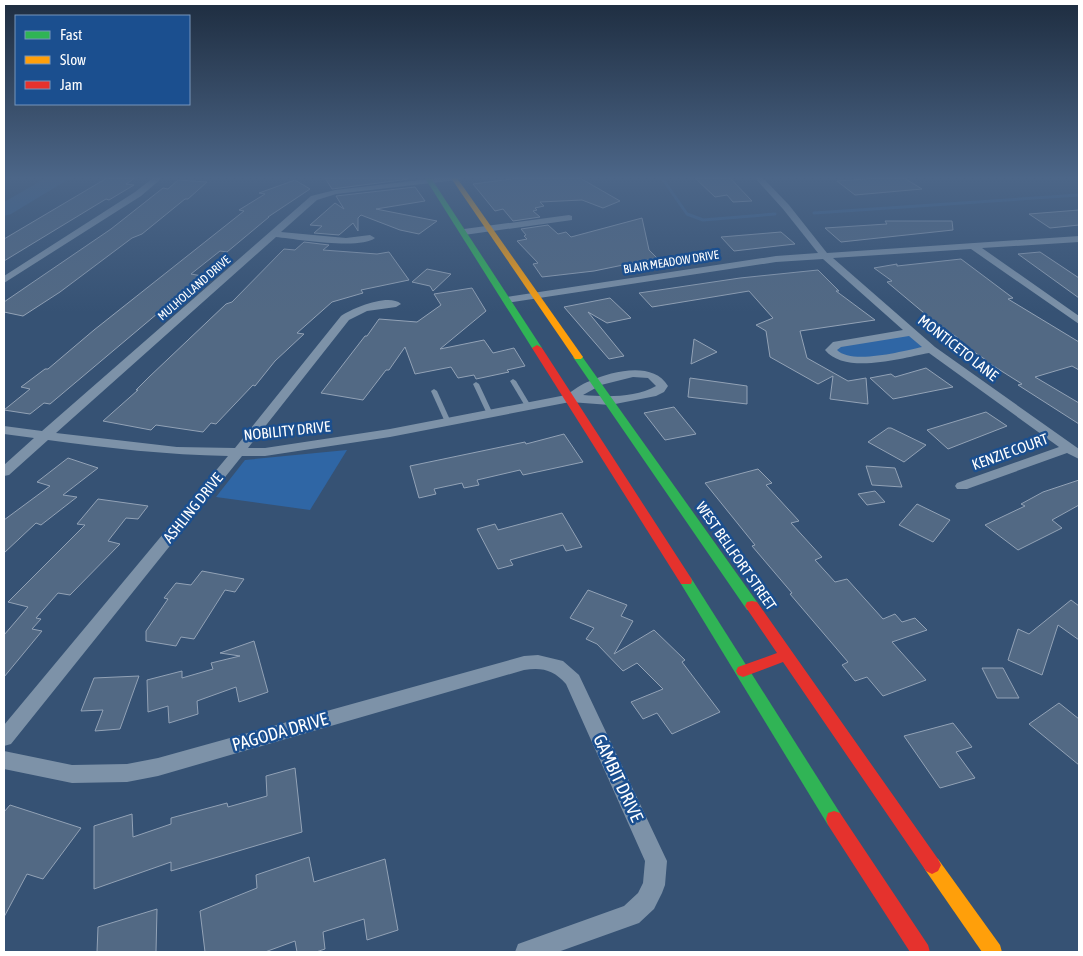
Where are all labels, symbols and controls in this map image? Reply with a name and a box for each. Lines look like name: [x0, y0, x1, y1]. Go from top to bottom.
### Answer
legend: [15, 15, 190, 105]
text: Fast: [60, 26, 82, 43]
text: Slow: [60, 51, 86, 68]
text: Jam: [60, 76, 83, 93]
street label: BLAIR MEADOW DRIVE: [622, 248, 720, 276]
street label: MULHOLLAND DRIVE: [155, 253, 233, 323]
street label: MONTICETO LANE: [915, 311, 1002, 384]
street label: NOBILITY DRIVE: [243, 417, 332, 444]
street label: KENZIE COURT: [969, 430, 1051, 473]
street label: ASHLING DRIVE: [159, 469, 226, 546]
street label: WEST BELLFORT STREET: [693, 498, 780, 613]
street label: PAGODA DRIVE: [230, 708, 330, 755]
street label: GAMBIT DRIVE: [589, 731, 648, 825]

